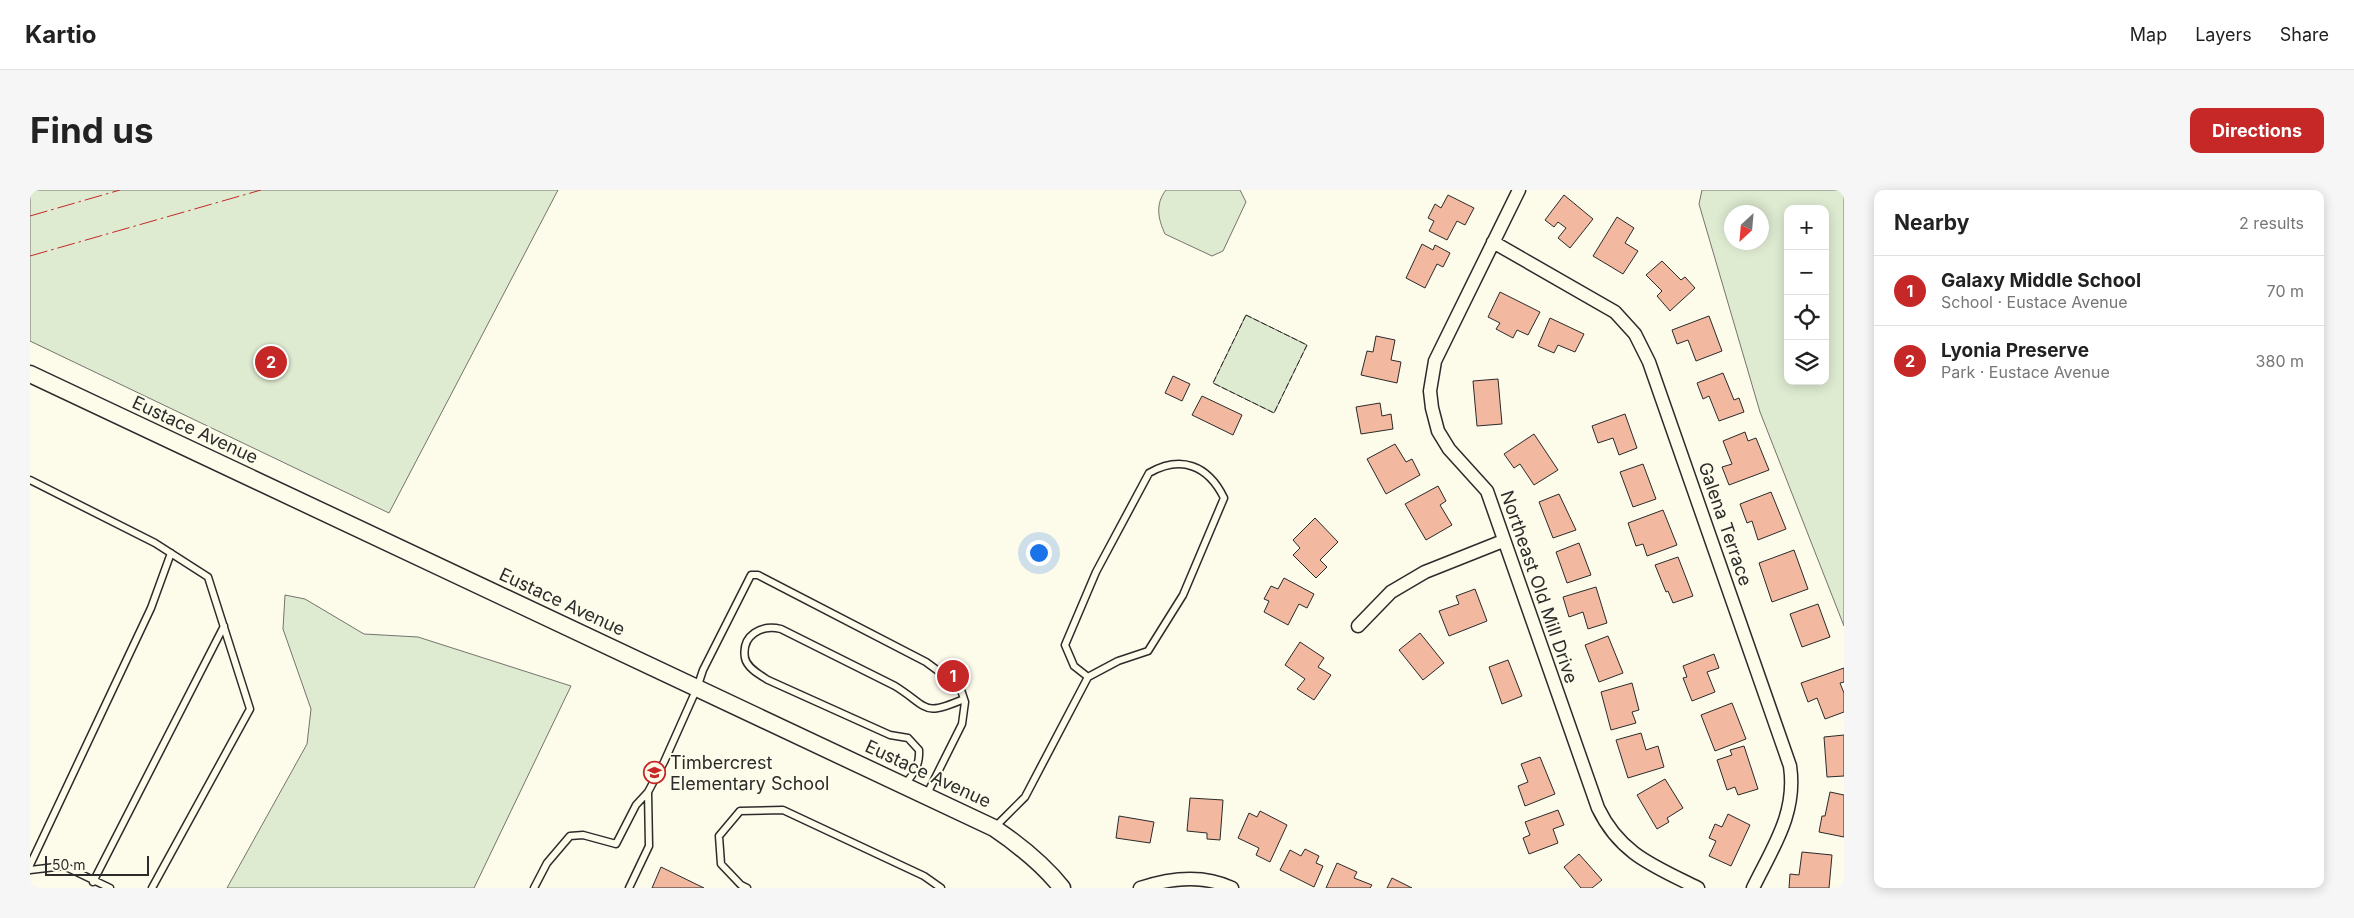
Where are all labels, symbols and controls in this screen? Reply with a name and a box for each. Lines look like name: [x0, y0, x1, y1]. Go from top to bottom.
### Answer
text: Kartio: [25, 20, 96, 49]
text: Map: [2130, 24, 2167, 45]
text: Layers: [2195, 24, 2252, 45]
text: Share: [2280, 24, 2329, 45]
button: Directions: [2190, 108, 2324, 153]
text: Find us: [30, 109, 154, 151]
north arrow: [1724, 205, 1769, 250]
map controls: [1784, 205, 1829, 385]
button: +: [1784, 205, 1829, 250]
text: Nearby: [1894, 210, 1969, 235]
text: 2 results: [2239, 213, 2304, 233]
button: −: [1784, 250, 1829, 295]
text: Galaxy Middle School: [1941, 269, 2141, 292]
text: 1: [1907, 281, 1913, 301]
text: 70 m: [2267, 281, 2304, 301]
text: School · Eustace Avenue: [1941, 292, 2128, 312]
button: locate: [1784, 295, 1829, 340]
text: Lyonia Preserve: [1941, 339, 2089, 362]
button: layers: [1784, 340, 1829, 385]
pin: 2: [255, 343, 287, 381]
text: 2: [1905, 351, 1915, 371]
text: 380 m: [2256, 351, 2304, 371]
text: Park · Eustace Avenue: [1941, 362, 2110, 382]
street label: Eustace Avenue: [129, 391, 261, 468]
street label: Galena Terrace: [1694, 459, 1757, 589]
street label: Northeast Old Mill Drive: [1497, 488, 1582, 686]
your location: [1026, 540, 1052, 566]
street label: Eustace Avenue: [496, 563, 628, 640]
pin: 1: [937, 657, 969, 695]
street label: Eustace Avenue: [862, 735, 994, 812]
place label: Timbercrest Elementary School: [670, 752, 829, 794]
school or university icon: Timbercrest Elementary School: [642, 761, 666, 785]
scale bar: [45, 853, 149, 876]
text: 50 m: [52, 856, 86, 873]

